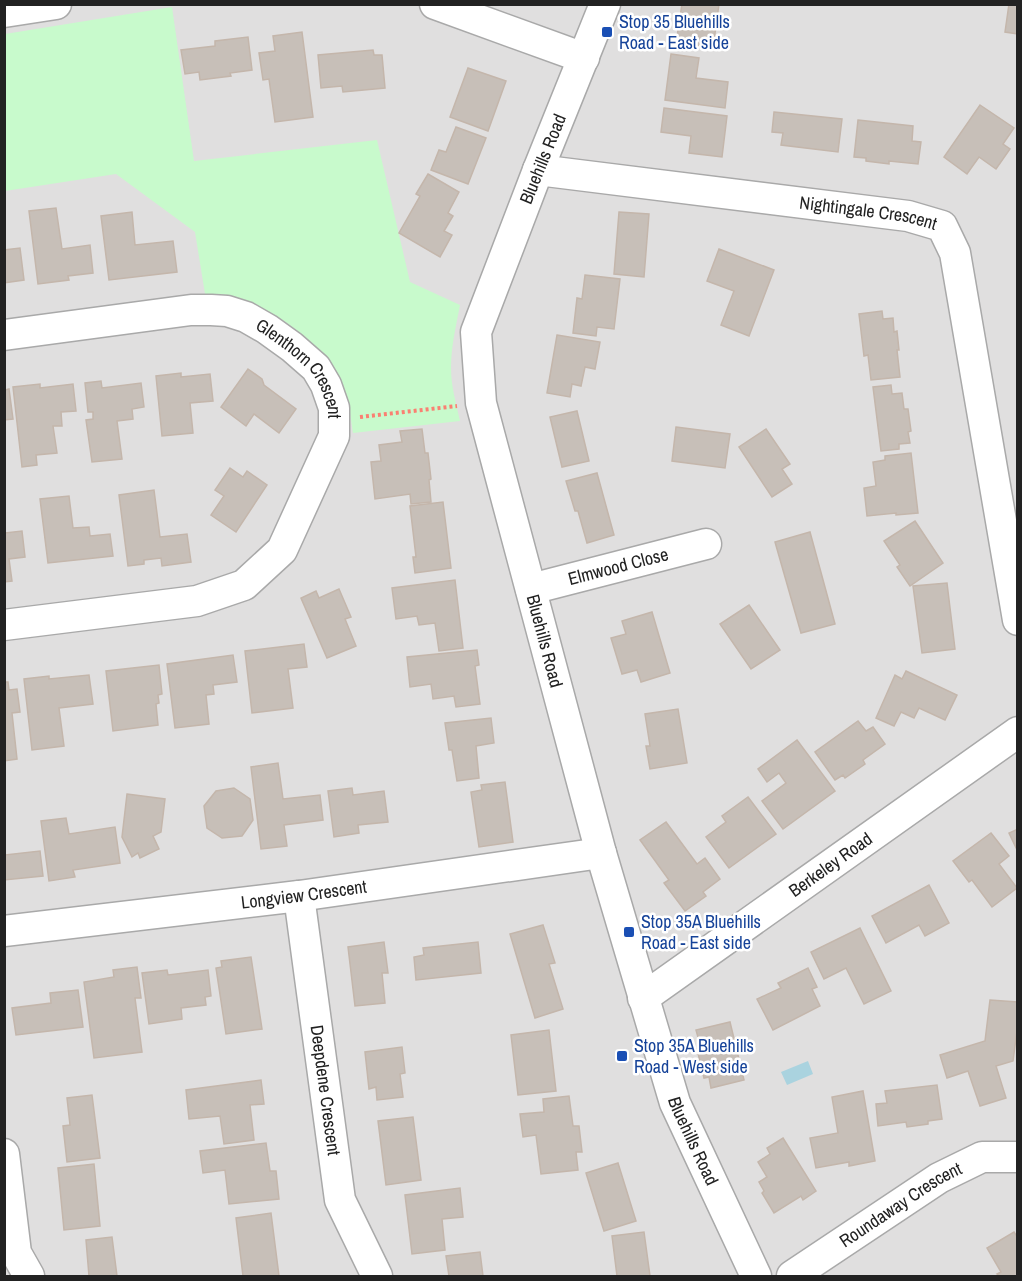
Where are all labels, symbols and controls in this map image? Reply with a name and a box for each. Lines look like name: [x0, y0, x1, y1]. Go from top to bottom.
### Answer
place label: Stop 35 Bluehills Road - East side: [619, 9, 730, 55]
marker: Stop 35 Bluehills Road - East side: [600, 25, 614, 39]
street label: Bluehills Road: [513, 110, 572, 208]
street label: Nightingale Crescent: [798, 190, 940, 236]
street label: Glenthorn Crescent: [252, 312, 347, 418]
street label: Elmwood Close: [565, 541, 671, 591]
street label: Bluehills Road: [521, 592, 569, 690]
street label: Berkeley Road: [784, 826, 877, 903]
street label: Longview Crescent: [240, 874, 368, 915]
place label: Stop 35A Bluehills Road - East side: [641, 909, 761, 955]
marker: Stop 35A Bluehills Road - East side: [622, 925, 636, 939]
street label: Deepdene Crescent: [305, 1023, 347, 1157]
place label: Stop 35A Bluehills Road - West side: [634, 1033, 754, 1079]
marker: Stop 35A Bluehills Road - West side: [615, 1049, 629, 1063]
street label: Bluehills Road: [662, 1094, 725, 1189]
street label: Roundaway Crescent: [834, 1156, 966, 1253]

